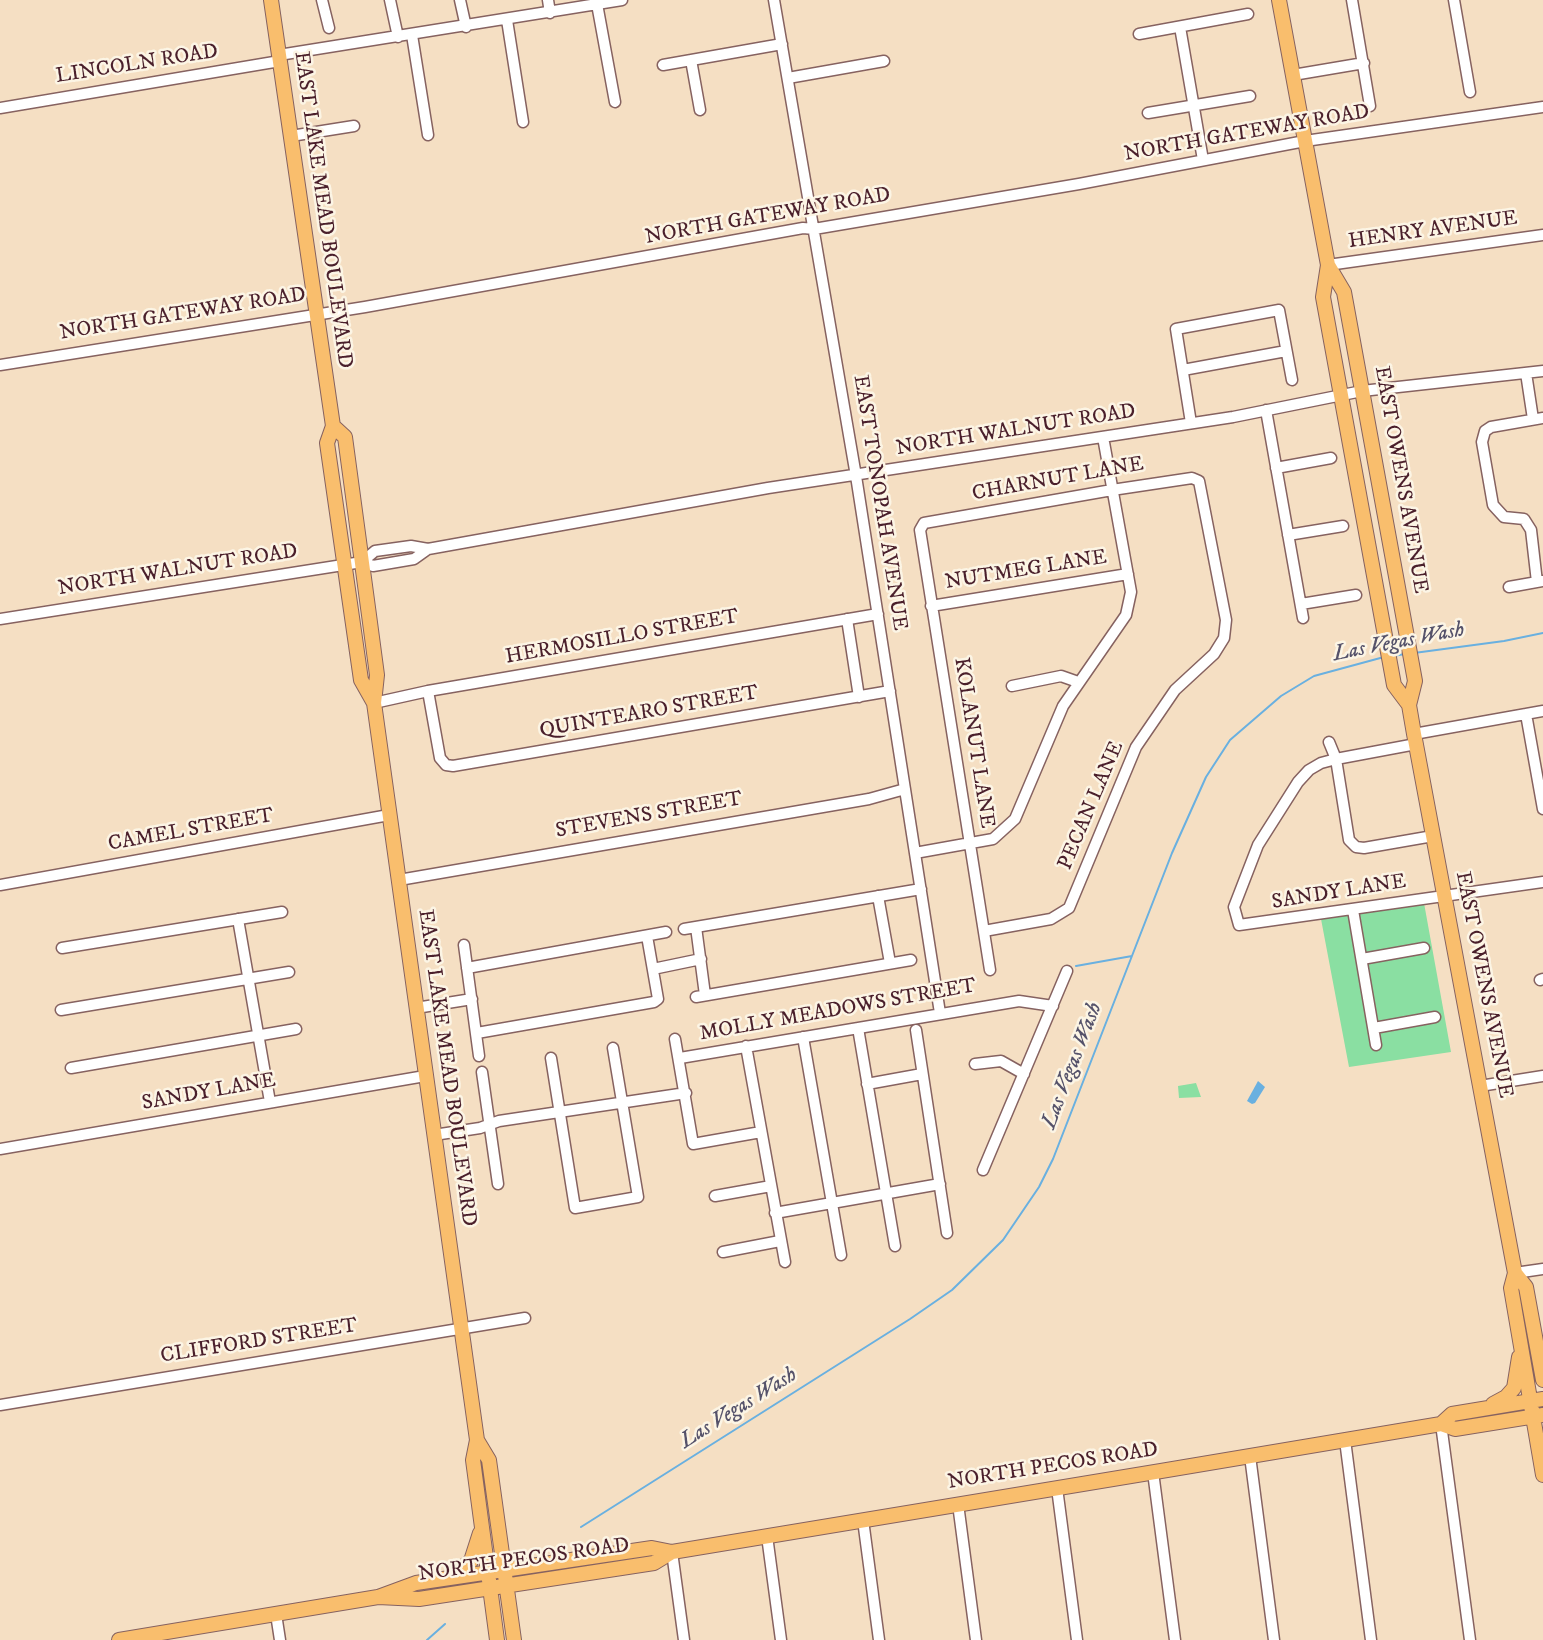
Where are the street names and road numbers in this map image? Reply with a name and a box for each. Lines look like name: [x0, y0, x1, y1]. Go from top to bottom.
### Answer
street label: LINCOLN ROAD: [54, 40, 220, 90]
street label: EAST LAKE MEAD BOULEVARD: [287, 50, 357, 370]
street label: NORTH GATEWAY ROAD: [1122, 100, 1372, 168]
street label: NORTH GATEWAY ROAD: [643, 183, 893, 251]
street label: HENRY AVENUE: [1347, 207, 1519, 255]
street label: NORTH GATEWAY ROAD: [58, 283, 308, 347]
street label: EAST OWENS AVENUE: [1368, 364, 1432, 596]
street label: EAST TONOPAH AVENUE: [846, 373, 912, 633]
street label: NORTH WALNUT ROAD: [894, 400, 1138, 462]
street label: CHARNUT LANE: [970, 453, 1146, 507]
street label: NORTH WALNUT ROAD: [56, 540, 300, 602]
street label: NUTMEG LANE: [943, 546, 1109, 596]
street label: HERMOSILLO STREET: [504, 605, 740, 671]
street label: KOLANUT LANE: [947, 656, 999, 830]
street label: QUINTEARO STREET: [538, 681, 760, 745]
street label: PECAN LANE: [1054, 738, 1130, 874]
street label: STEVENS STREET: [554, 787, 744, 845]
street label: CAMEL STREET: [106, 804, 276, 858]
street label: SANDY LANE: [1270, 870, 1408, 916]
street label: EAST OWENS AVENUE: [1449, 870, 1517, 1100]
street label: EAST LAKE MEAD BOULEVARD: [411, 908, 481, 1228]
street label: MOLLY MEADOWS STREET: [698, 974, 978, 1048]
street label: SANDY LANE: [140, 1069, 278, 1117]
street label: CLIFFORD STREET: [159, 1314, 359, 1370]
street label: NORTH PECOS ROAD: [946, 1438, 1160, 1496]
street label: NORTH PECOS ROAD: [417, 1534, 631, 1588]

